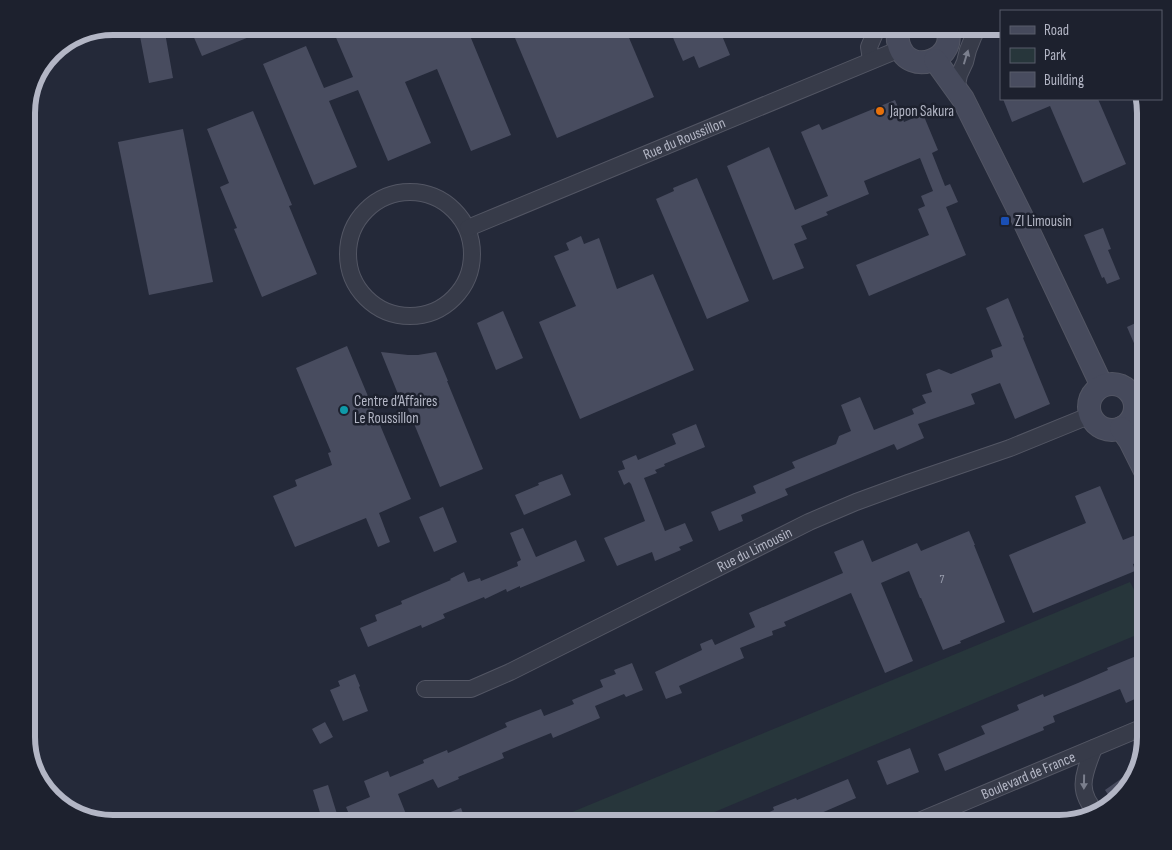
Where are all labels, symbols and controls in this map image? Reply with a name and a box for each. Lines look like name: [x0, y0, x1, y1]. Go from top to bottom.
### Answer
legend: [1000, 10, 1162, 100]
text: Road: [1044, 21, 1069, 40]
text: Park: [1044, 46, 1066, 65]
one-way arrow: [963, 49, 971, 64]
text: Building: [1044, 71, 1084, 90]
place label: Japon Sakura: [889, 102, 954, 121]
marker: Japon Sakura: [874, 105, 886, 117]
street label: Rue du Roussillon: [640, 113, 728, 164]
place label: ZI Limousin: [1015, 212, 1072, 231]
marker: ZI Limousin: [999, 215, 1011, 227]
place label: Centre d’Affaires Le Roussillon: [354, 392, 438, 428]
marker: Centre d’Affaires Le Roussillon: [338, 404, 350, 416]
street label: Rue du Limousin: [714, 523, 795, 576]
house number: 7: [940, 572, 945, 587]
street label: Boulevard de France: [978, 747, 1078, 804]
one-way arrow: [1080, 775, 1088, 791]

